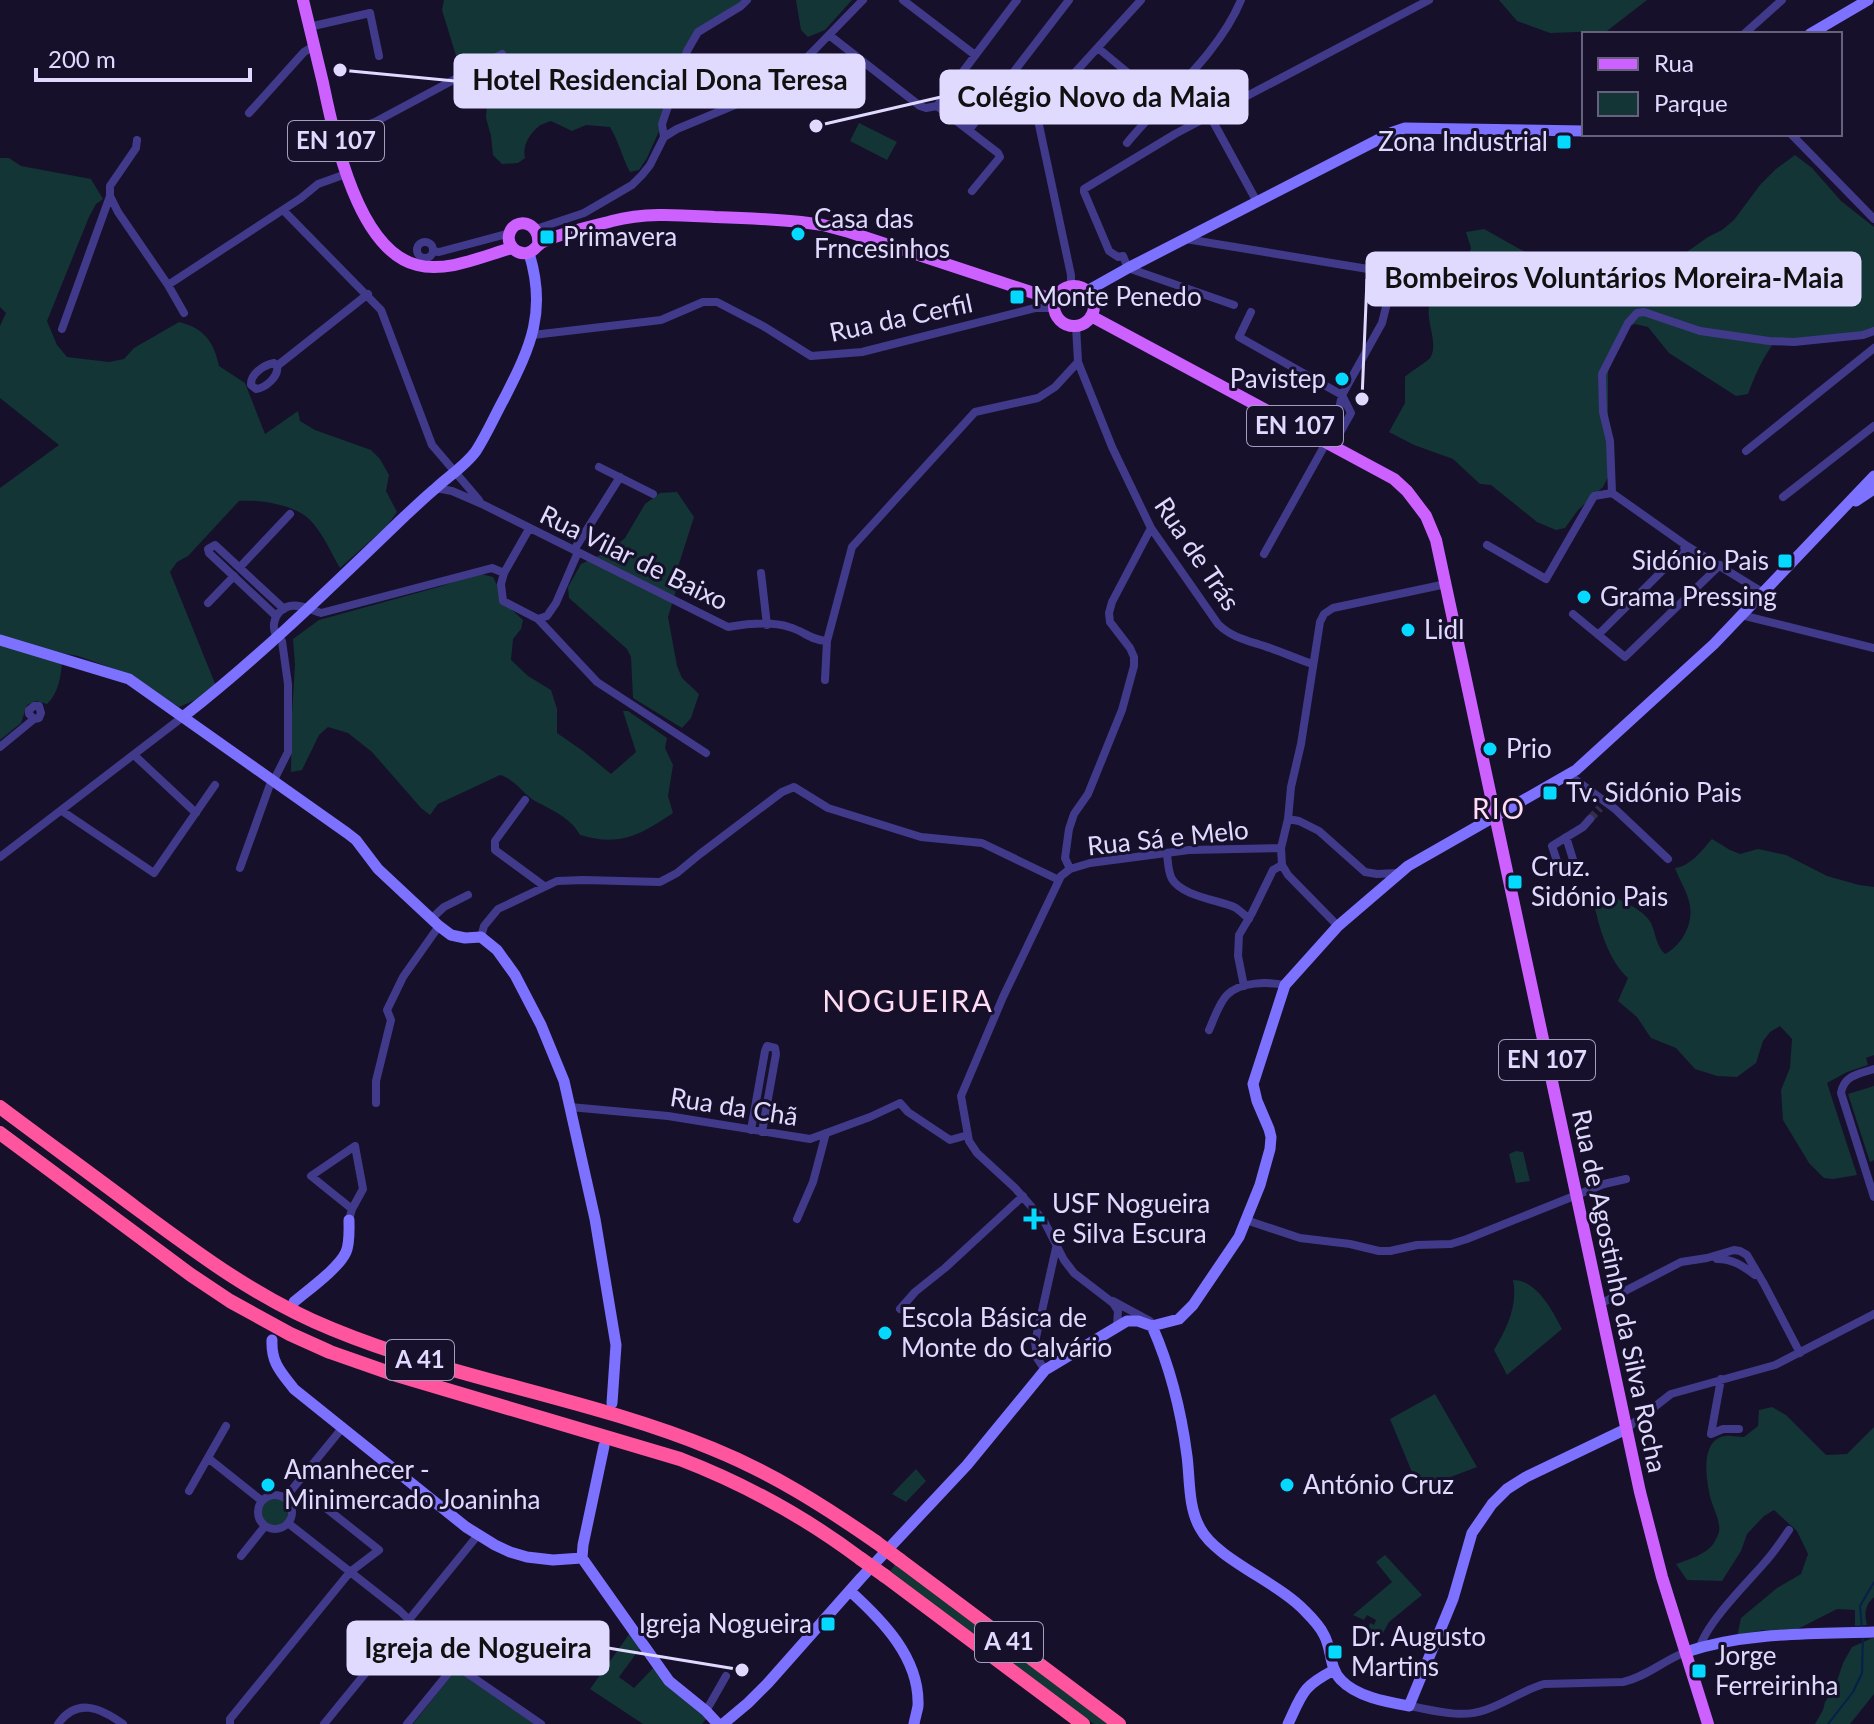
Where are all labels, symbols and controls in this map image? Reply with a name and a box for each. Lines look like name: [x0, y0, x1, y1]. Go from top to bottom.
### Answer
scale bar: [36, 32, 250, 82]
legend: [1582, 32, 1842, 136]
text: 200 m: [48, 44, 116, 73]
text: Rua: [1654, 48, 1694, 77]
callout: Hotel Residencial Dona Teresa: [455, 55, 864, 107]
text: Hotel Residencial Dona Teresa: [472, 62, 848, 96]
callout: Colégio Novo da Maia: [941, 71, 1247, 123]
text: Colégio Novo da Maia: [957, 79, 1231, 113]
text: Parque: [1654, 88, 1728, 117]
road number: EN 107: [288, 121, 384, 161]
place label: Zona Industrial: [1378, 125, 1548, 157]
marker: Zona Industrial: [1555, 133, 1573, 151]
place label: Casa das Frncesinhos: [814, 202, 950, 264]
place label: Primavera: [563, 220, 677, 252]
marker: Casa das Frncesinhos: [789, 225, 807, 243]
marker: Primavera: [538, 228, 556, 246]
callout: Bombeiros Voluntários Moreira-Maia: [1367, 253, 1860, 305]
text: Bombeiros Voluntários Moreira-Maia: [1384, 260, 1844, 294]
place label: Monte Penedo: [1033, 280, 1202, 312]
street label: Rua da Cerfil: [826, 286, 975, 348]
marker: Monte Penedo: [1008, 288, 1026, 306]
place label: Pavistep: [1230, 362, 1326, 394]
marker: Pavistep: [1333, 370, 1351, 388]
road number: EN 107: [1247, 406, 1343, 446]
street label: Rua de Trás: [1148, 491, 1247, 616]
street label: Rua Vilar de Baixo: [535, 498, 734, 616]
place label: Sidónio Pais: [1632, 544, 1769, 576]
marker: Sidónio Pais: [1776, 552, 1794, 570]
place label: Grama Pressing: [1600, 580, 1777, 612]
marker: Grama Pressing: [1575, 588, 1593, 606]
place label: Lidl: [1424, 613, 1464, 645]
marker: Lidl: [1399, 621, 1417, 639]
place label: Prio: [1506, 732, 1552, 764]
marker: Prio: [1481, 740, 1499, 758]
place label: Tv. Sidónio Pais: [1566, 776, 1742, 808]
marker: Tv. Sidónio Pais: [1541, 784, 1559, 802]
district label: RIO: [1472, 791, 1526, 825]
street label: Rua Sá e Melo: [1086, 813, 1250, 861]
place label: Cruz. Sidónio Pais: [1531, 850, 1668, 912]
marker: Cruz. Sidónio Pais: [1506, 873, 1524, 891]
district label: NOGUEIRA: [822, 982, 994, 1018]
road number: EN 107: [1499, 1040, 1595, 1080]
street label: Rua da Chã: [668, 1080, 800, 1132]
street label: Rua de Agostinho da Silva Rocha: [1566, 1106, 1674, 1475]
place label: USF Nogueira e Silva Escura: [1052, 1187, 1210, 1249]
marker: USF Nogueira e Silva Escura: [1023, 1208, 1045, 1230]
place label: Escola Básica de Monte do Calvário: [901, 1301, 1112, 1363]
marker: Escola Básica de Monte do Calvário: [876, 1324, 894, 1342]
road number: A 41: [386, 1340, 454, 1380]
place label: Amanhecer - Minimercado Joaninha: [284, 1453, 540, 1515]
place label: António Cruz: [1303, 1468, 1454, 1500]
marker: Amanhecer - Minimercado Joaninha: [259, 1476, 277, 1494]
marker: António Cruz: [1278, 1476, 1296, 1494]
place label: Igreja Nogueira: [639, 1607, 812, 1639]
marker: Igreja Nogueira: [819, 1615, 837, 1633]
place label: Dr. Augusto Martins: [1351, 1620, 1486, 1682]
callout: Igreja de Nogueira: [348, 1622, 608, 1674]
road number: A 41: [975, 1622, 1043, 1662]
text: Igreja de Nogueira: [364, 1630, 592, 1664]
place label: Jorge Ferreirinha: [1715, 1639, 1838, 1701]
marker: Dr. Augusto Martins: [1326, 1643, 1344, 1661]
marker: Jorge Ferreirinha: [1690, 1662, 1708, 1680]

